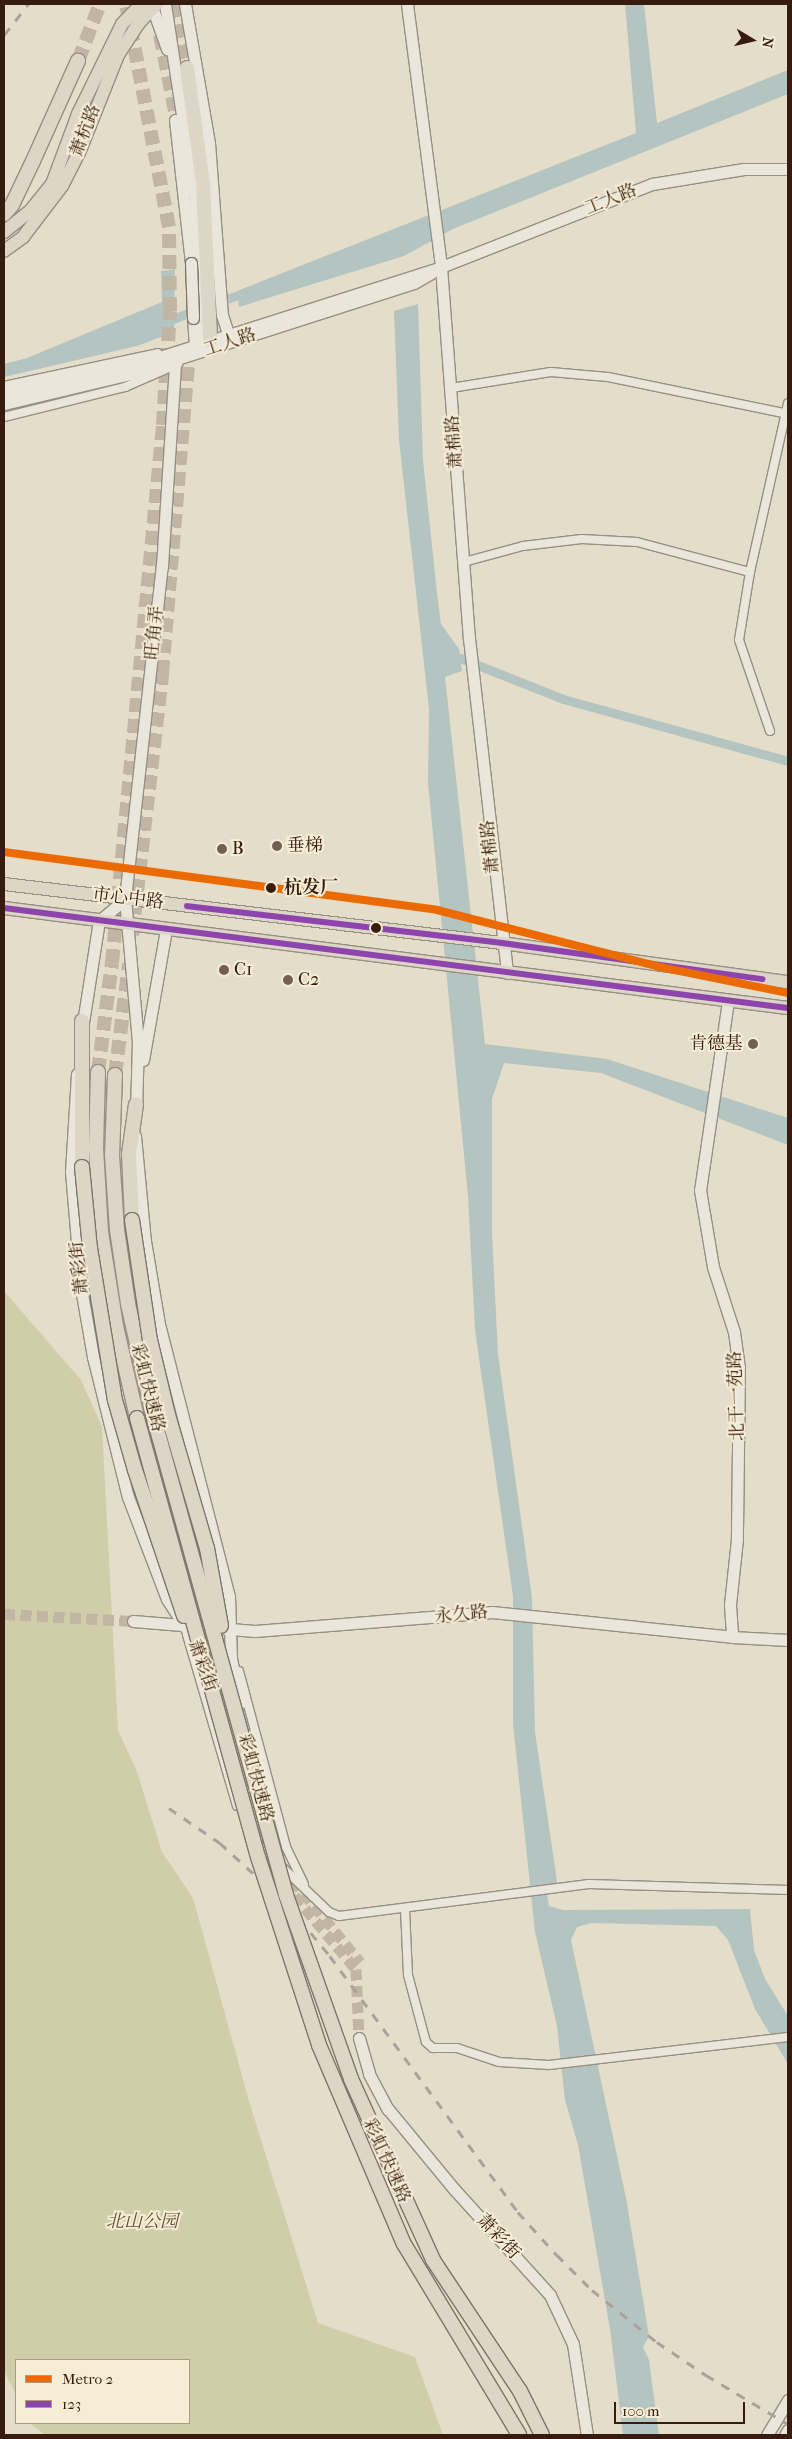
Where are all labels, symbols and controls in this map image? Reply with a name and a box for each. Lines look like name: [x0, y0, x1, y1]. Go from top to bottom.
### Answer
north arrow: [727, 15, 777, 65]
text: N: [758, 36, 777, 49]
street label: 萧杭路: [66, 102, 106, 160]
street label: 工人路: [582, 180, 640, 220]
street label: 工人路: [201, 324, 259, 362]
street label: 萧棉路: [442, 414, 468, 470]
street label: 旺角弄: [141, 605, 169, 661]
street label: 萧棉路: [477, 819, 505, 875]
place label: 垂梯: [287, 835, 323, 857]
place label: B: [232, 838, 244, 860]
marker: 垂梯: [271, 840, 283, 852]
marker: B: [216, 843, 228, 855]
place label: 杭发厂: [284, 877, 338, 899]
marker: 杭发厂: [262, 879, 280, 897]
street label: 市心中路: [91, 884, 165, 914]
unlabelled marker: [371, 923, 381, 933]
place label: C1: [234, 959, 253, 981]
marker: C1: [218, 964, 230, 976]
place label: C2: [298, 969, 319, 991]
marker: C2: [282, 974, 294, 986]
place label: 肯德基: [689, 1033, 743, 1055]
marker: 肯德基: [747, 1038, 759, 1050]
street label: 萧彩街: [66, 1240, 94, 1296]
street label: 彩虹快速路: [126, 1342, 168, 1434]
street label: 北干一苑路: [725, 1351, 749, 1441]
street label: 永久路: [433, 1602, 489, 1628]
street label: 萧彩街: [183, 1637, 221, 1695]
street label: 彩虹快速路: [233, 1732, 277, 1824]
street label: 彩虹快速路: [358, 2115, 414, 2207]
street label: 萧彩街: [472, 2210, 524, 2264]
park label: 北山公园: [106, 2211, 178, 2233]
legend: [15, 2359, 190, 2424]
text: Metro 2: [62, 2370, 113, 2388]
scale bar: [617, 2392, 748, 2424]
text: 123: [62, 2395, 81, 2413]
text: 100 m: [622, 2402, 660, 2420]

